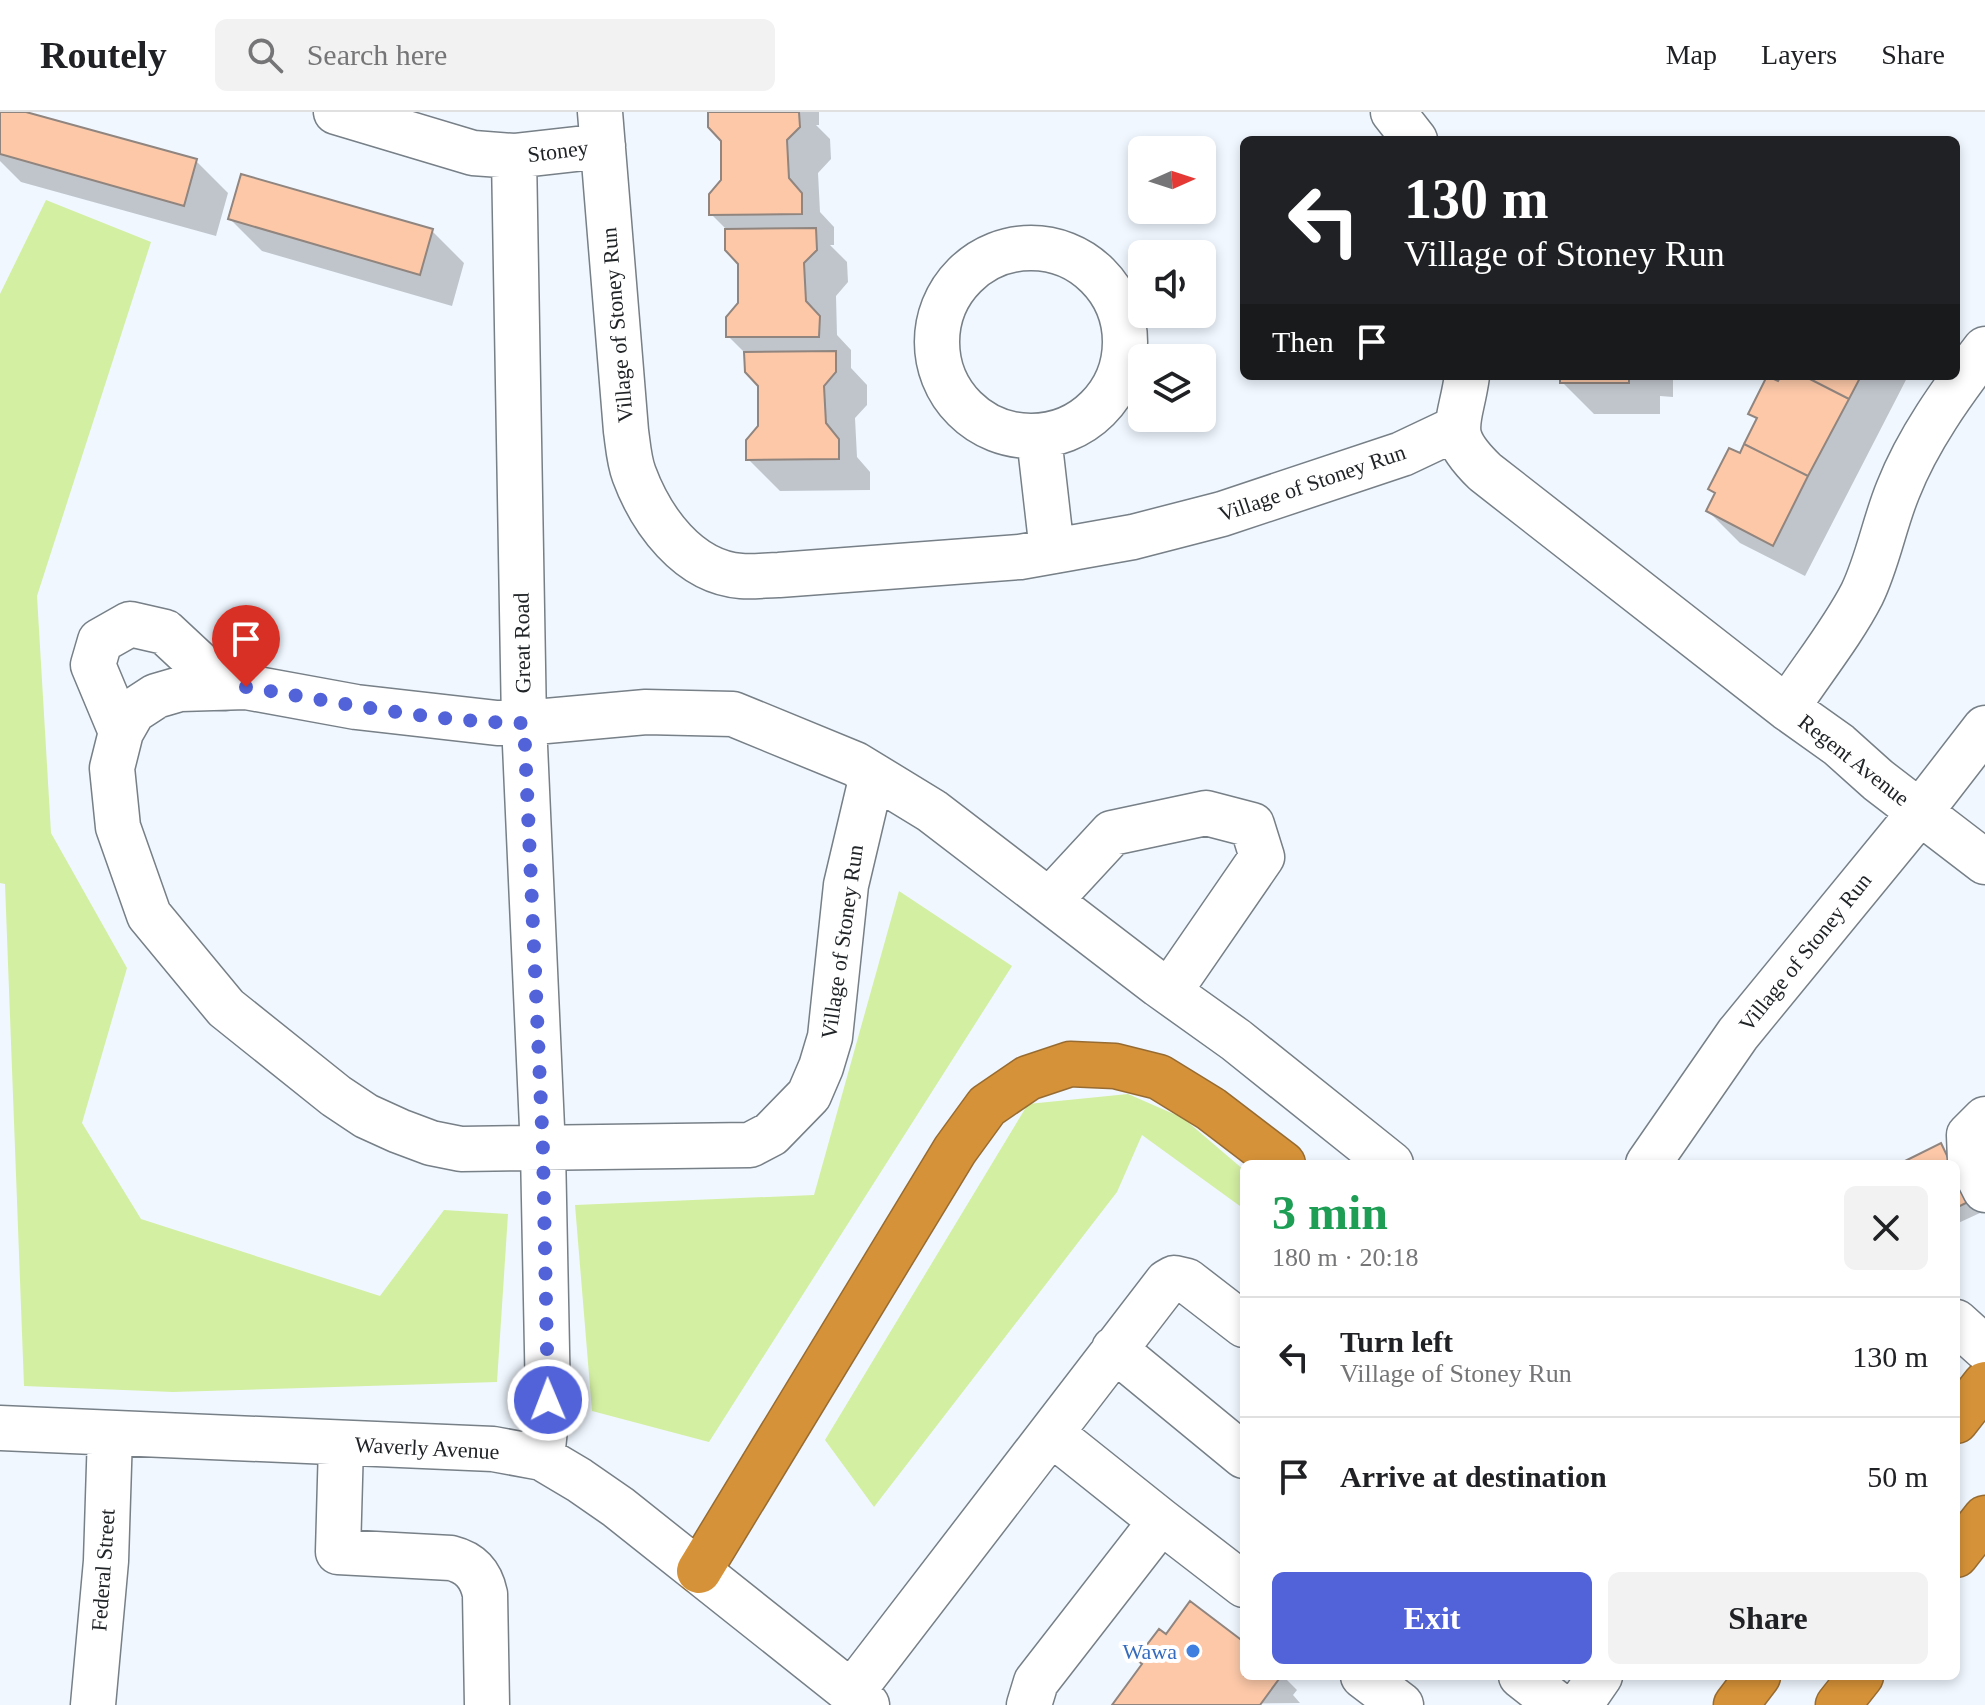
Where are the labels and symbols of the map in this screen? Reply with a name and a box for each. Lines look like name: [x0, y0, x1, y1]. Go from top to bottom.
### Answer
street label: Stoney: [526, 135, 590, 167]
north arrow: [1128, 136, 1216, 224]
street label: Village of Stoney Run: [596, 226, 638, 424]
street label: Village of Stoney Run: [1215, 439, 1409, 527]
street label: Great Road: [509, 592, 535, 694]
pin: [212, 605, 280, 687]
street label: Regent Avenue: [1794, 709, 1914, 811]
street label: Village of Stoney Run: [816, 843, 868, 1041]
street label: Village of Stoney Run: [1734, 868, 1876, 1036]
position arrow: [506, 1358, 590, 1442]
street label: Waverly Avenue: [354, 1432, 500, 1464]
street label: Federal Street: [86, 1508, 120, 1632]
place label: Wawa: [1123, 1639, 1177, 1664]
marker: Wawa: [1184, 1642, 1202, 1660]

